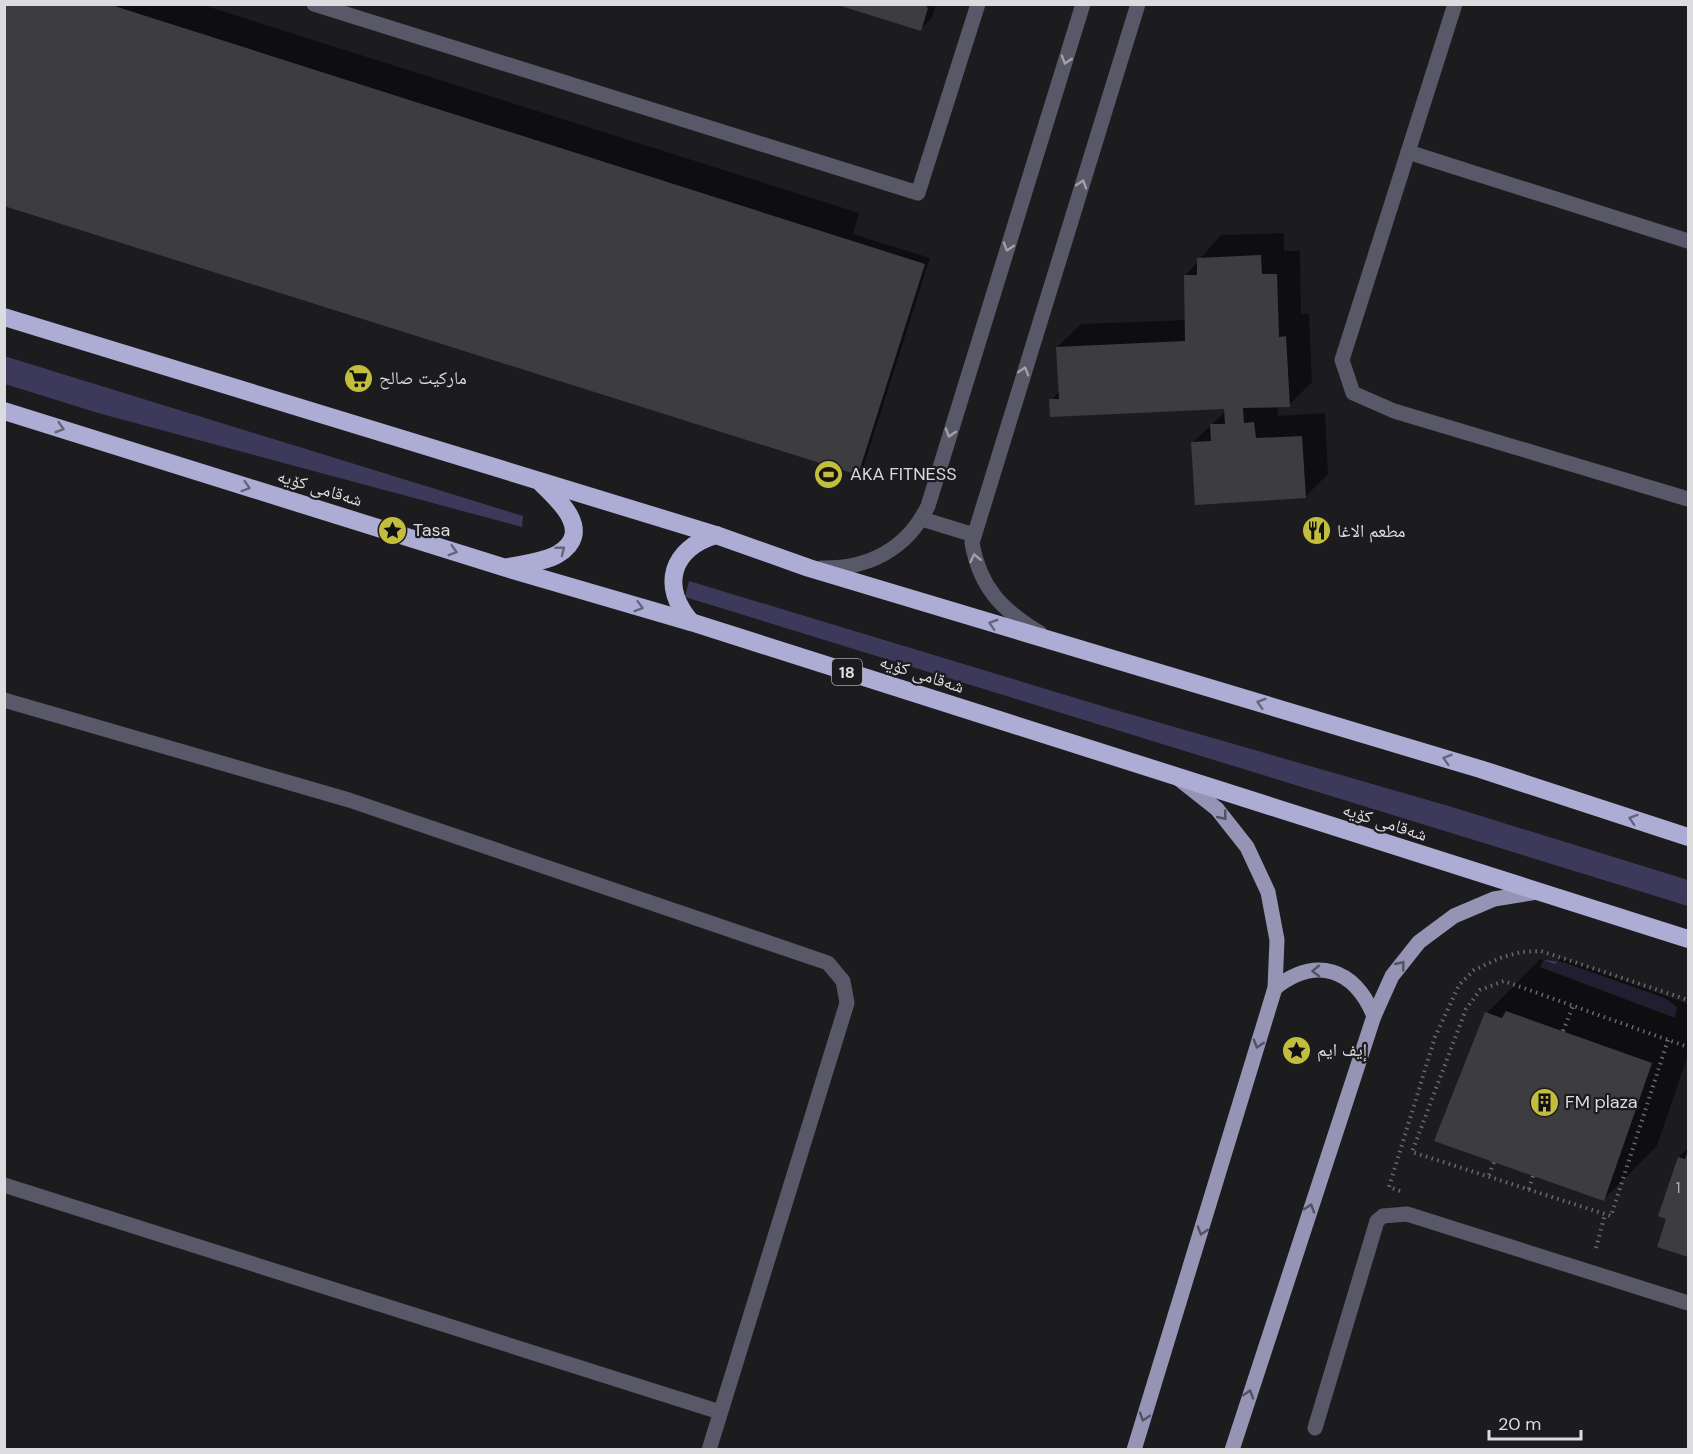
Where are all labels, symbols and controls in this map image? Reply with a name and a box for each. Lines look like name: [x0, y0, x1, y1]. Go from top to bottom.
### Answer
one-way arrow: [1061, 54, 1073, 65]
one-way arrow: [1075, 179, 1087, 190]
one-way arrow: [1003, 241, 1015, 252]
supermarket icon: ماركيت صالح: [342, 362, 374, 394]
place label: ماركيت صالح: [379, 366, 467, 390]
one-way arrow: [1016, 366, 1029, 377]
one-way arrow: [54, 421, 65, 434]
one-way arrow: [945, 427, 958, 438]
sports icon: AKA FITNESS: [813, 458, 845, 490]
place label: AKA FITNESS: [850, 462, 957, 486]
street label: شەقامی کۆیە: [275, 464, 365, 512]
one-way arrow: [240, 480, 251, 492]
place icon: Tasa: [376, 514, 408, 546]
restaurant icon: مطعم الاغا: [1300, 515, 1332, 547]
place label: Tasa: [413, 518, 450, 542]
place label: مطعم الاغا: [1337, 519, 1406, 543]
one-way arrow: [447, 544, 458, 556]
one-way arrow: [554, 546, 565, 557]
one-way arrow: [969, 553, 982, 563]
one-way arrow: [634, 600, 644, 612]
one-way arrow: [988, 619, 999, 631]
street label: شەقامی کۆیە: [877, 649, 967, 699]
road number: 18: [832, 659, 862, 685]
one-way arrow: [1256, 698, 1266, 710]
one-way arrow: [1443, 754, 1453, 766]
street label: شەقامی کۆیە: [1340, 797, 1430, 847]
one-way arrow: [1215, 809, 1226, 820]
one-way arrow: [1628, 814, 1639, 826]
one-way arrow: [1394, 960, 1405, 971]
one-way arrow: [1312, 964, 1321, 977]
place icon: إيف ايم: [1280, 1034, 1312, 1066]
one-way arrow: [1253, 1038, 1265, 1049]
place label: إيف ايم: [1317, 1038, 1367, 1062]
building icon: FM plaza: [1528, 1086, 1560, 1118]
place label: FM plaza: [1565, 1090, 1638, 1114]
house number: 1: [1676, 1178, 1680, 1198]
one-way arrow: [1303, 1204, 1315, 1214]
one-way arrow: [1197, 1225, 1209, 1236]
one-way arrow: [1242, 1389, 1254, 1400]
scale bar: [1489, 1403, 1580, 1441]
one-way arrow: [1139, 1411, 1152, 1422]
text: 20 m: [1498, 1412, 1541, 1436]

